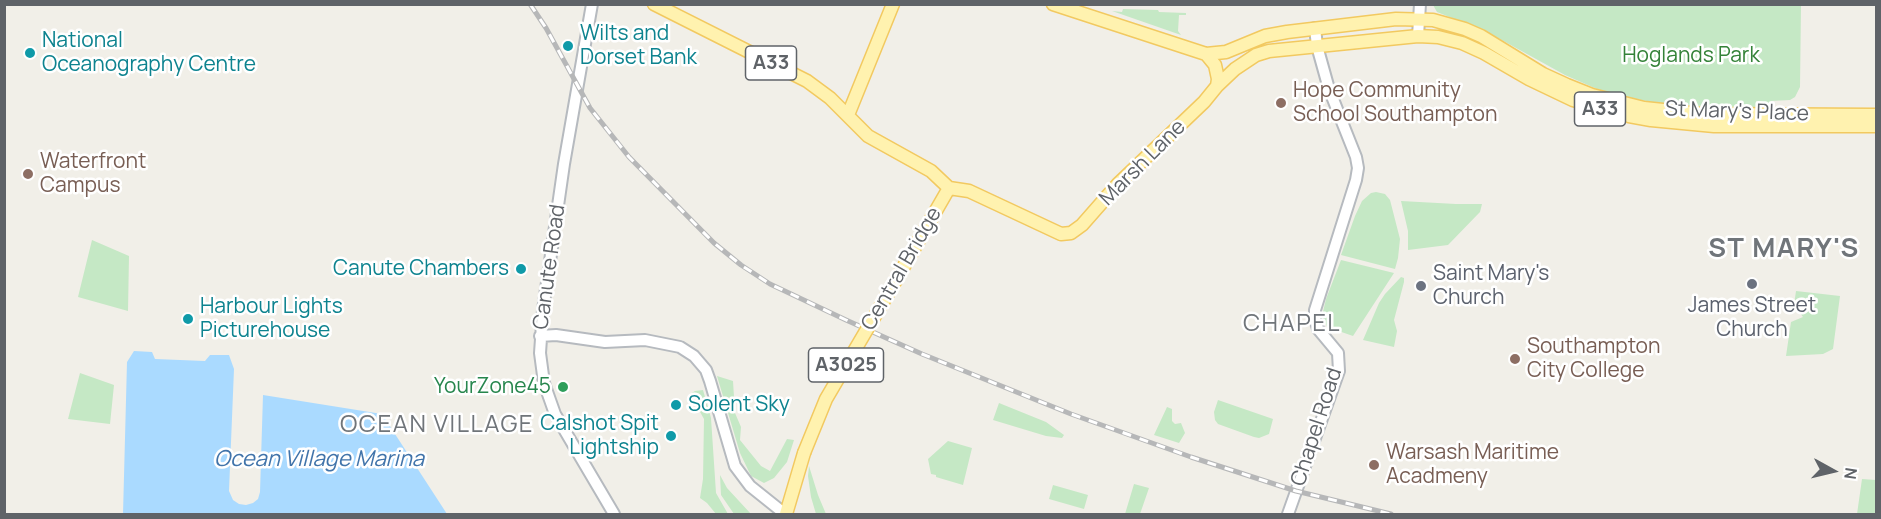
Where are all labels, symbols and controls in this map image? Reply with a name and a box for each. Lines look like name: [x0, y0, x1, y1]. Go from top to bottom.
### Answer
place label: Wilts and Dorset Bank: [580, 21, 697, 71]
place label: National Oceanography Centre: [42, 28, 256, 78]
marker: Wilts and Dorset Bank: [561, 39, 575, 53]
park label: Hoglands Park: [1622, 43, 1760, 69]
marker: National Oceanography Centre: [23, 46, 37, 60]
road number: A33: [746, 46, 796, 80]
place label: Hope Community School Southampton: [1293, 78, 1498, 128]
road number: A33: [1574, 92, 1626, 126]
marker: Hope Community School Southampton: [1274, 96, 1288, 110]
street label: St Mary's Place: [1664, 97, 1810, 127]
street label: Marsh Lane: [1095, 115, 1191, 211]
place label: Waterfront Campus: [40, 149, 146, 199]
marker: Waterfront Campus: [21, 167, 35, 181]
street label: Canute Road: [529, 203, 571, 331]
street label: Central Bridge: [857, 203, 947, 335]
district label: ST MARY'S: [1708, 233, 1860, 265]
place label: Canute Chambers: [333, 256, 509, 282]
place label: Saint Mary's Church: [1433, 261, 1549, 311]
marker: Canute Chambers: [514, 262, 528, 276]
marker: James Street Church: [1745, 277, 1759, 291]
marker: Saint Mary's Church: [1414, 279, 1428, 293]
place label: James Street Church: [1688, 293, 1816, 343]
place label: Harbour Lights Picturehouse: [200, 294, 343, 344]
district label: CHAPEL: [1243, 310, 1341, 338]
marker: Harbour Lights Picturehouse: [181, 312, 195, 326]
place label: Southampton City College: [1527, 334, 1661, 384]
road number: A3025: [808, 348, 884, 382]
marker: Southampton City College: [1508, 352, 1522, 366]
street label: Chapel Road: [1286, 365, 1348, 489]
place label: YourZone45: [434, 374, 551, 400]
marker: YourZone45: [556, 380, 570, 394]
place label: Solent Sky: [688, 392, 790, 418]
marker: Solent Sky: [669, 398, 683, 412]
district label: OCEAN VILLAGE: [340, 411, 534, 439]
place label: Calshot Spit Lightship: [540, 411, 659, 461]
marker: Calshot Spit Lightship: [664, 429, 678, 443]
place label: Warsash Maritime Acadmeny: [1386, 440, 1559, 490]
north arrow: [1803, 441, 1863, 501]
water label: Ocean Village Marina: [214, 447, 424, 473]
marker: Warsash Maritime Acadmeny: [1367, 458, 1381, 472]
text: N: [1839, 466, 1863, 481]

